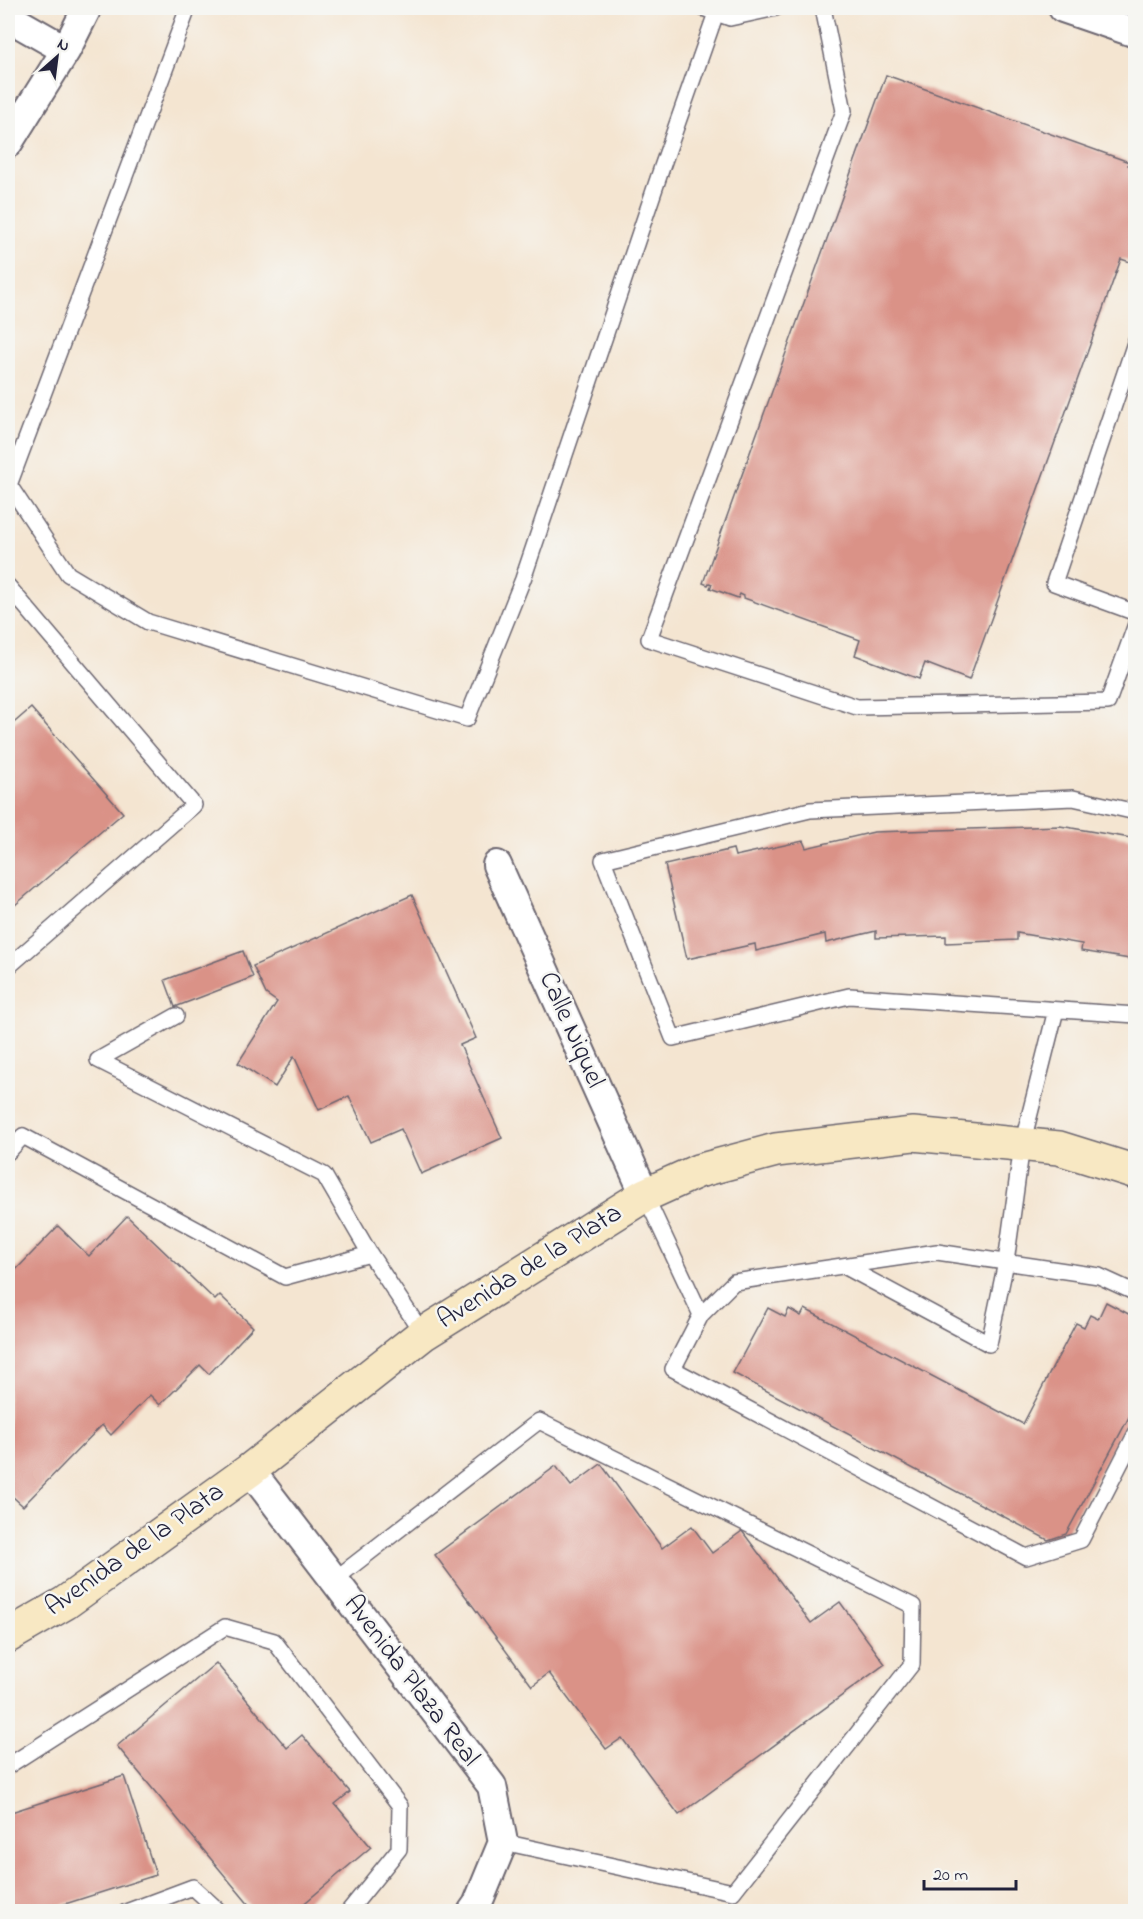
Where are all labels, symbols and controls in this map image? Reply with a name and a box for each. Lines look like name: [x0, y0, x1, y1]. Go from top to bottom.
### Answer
north arrow: [27, 27, 87, 87]
text: N: [53, 32, 74, 59]
street label: Calle Niquel: [528, 966, 614, 1094]
street label: Avenida de la Plata: [430, 1194, 630, 1340]
street label: Avenida de la Plata: [37, 1473, 233, 1627]
street label: Avenida Plaza Real: [333, 1587, 489, 1775]
scale bar: [924, 1853, 1016, 1891]
text: 20 m: [933, 1863, 968, 1889]

